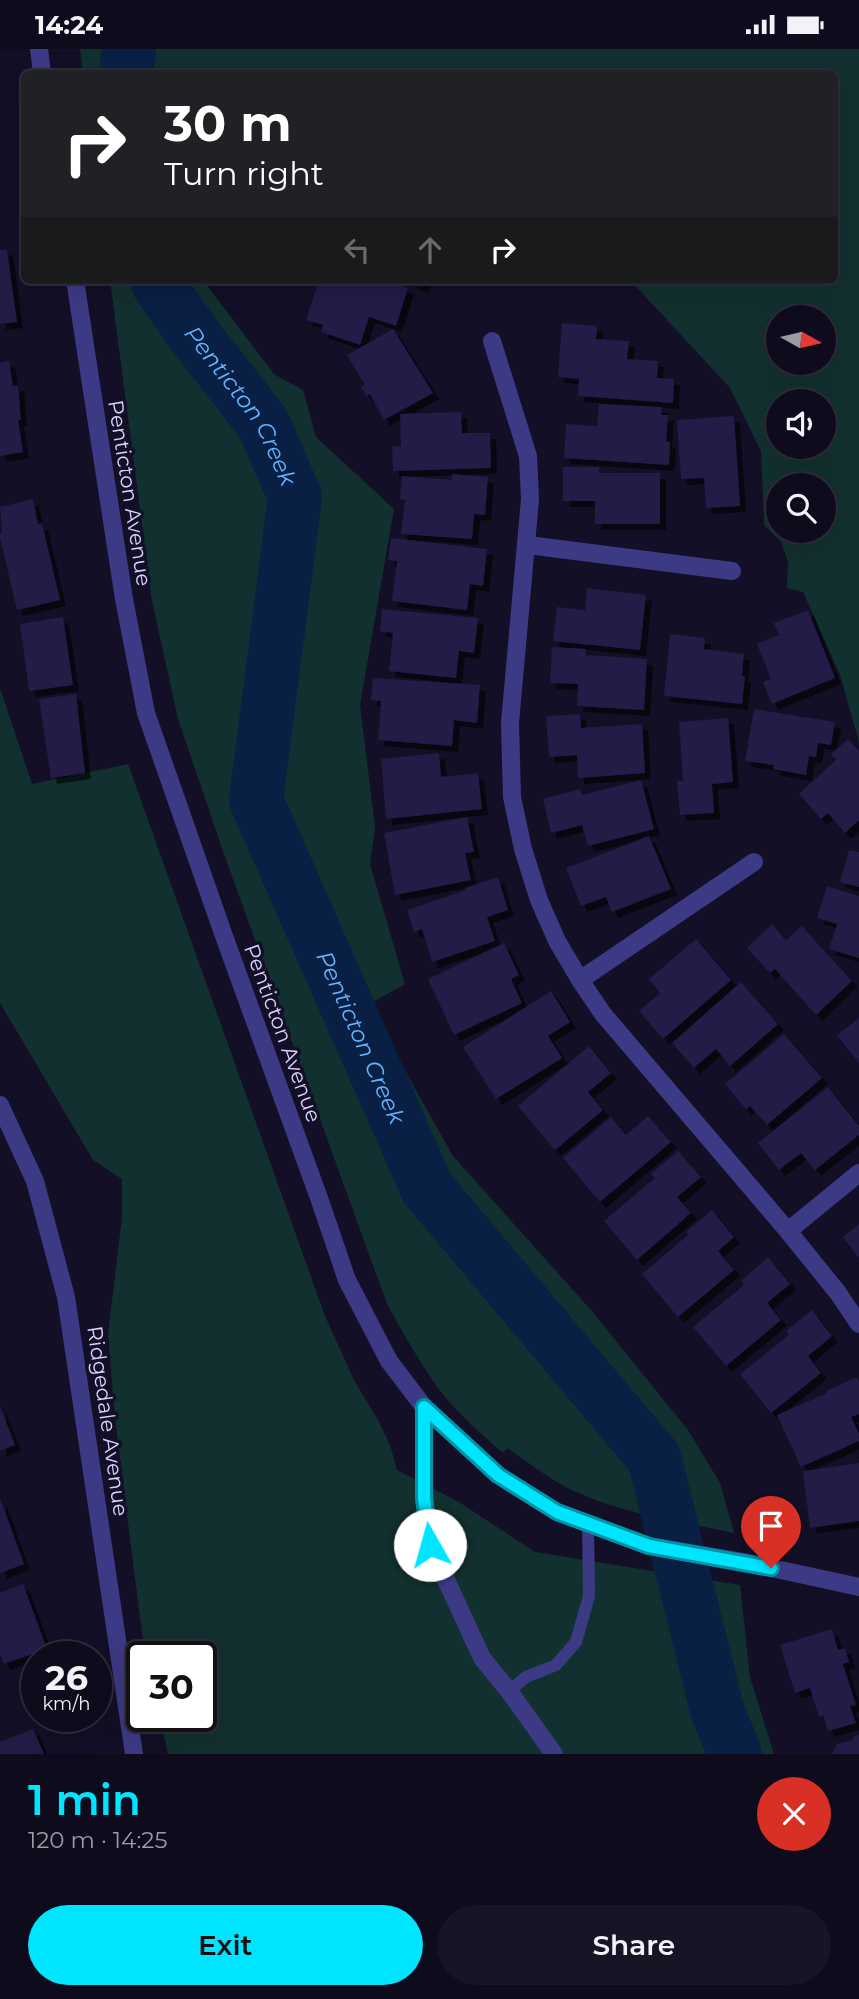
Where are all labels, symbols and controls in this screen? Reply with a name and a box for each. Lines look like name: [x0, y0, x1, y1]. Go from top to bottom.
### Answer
text: 14:24: [35, 9, 103, 41]
text: 30 m: [164, 94, 292, 153]
icon: right: [49, 98, 140, 189]
text: Turn right: [164, 154, 324, 193]
icon: left: [338, 231, 376, 269]
icon: ahead: [411, 231, 449, 269]
icon: right: [484, 231, 522, 269]
north arrow: [766, 305, 836, 375]
map controls: [766, 305, 836, 543]
water label: Penticton Creek: [178, 321, 303, 491]
button: sound: [766, 389, 836, 459]
street label: Penticton Avenue: [103, 398, 157, 588]
button: search: [766, 473, 836, 543]
street label: Penticton Avenue: [239, 940, 327, 1126]
water label: Penticton Creek: [310, 947, 412, 1130]
street label: Ridgedale Avenue: [82, 1324, 134, 1518]
pin: [741, 1496, 801, 1568]
icon: arrive: [752, 1507, 790, 1545]
position arrow: [393, 1508, 467, 1582]
speed limit sign: 30: [126, 1641, 217, 1732]
text: 26: [45, 1656, 88, 1699]
text: km/h: [42, 1693, 91, 1715]
text: 1 min: [28, 1774, 141, 1826]
button: close: [757, 1777, 831, 1851]
text: 120 m · 14:25: [28, 1826, 167, 1854]
button: Exit: [28, 1905, 423, 1985]
button: Share: [437, 1905, 831, 1985]

